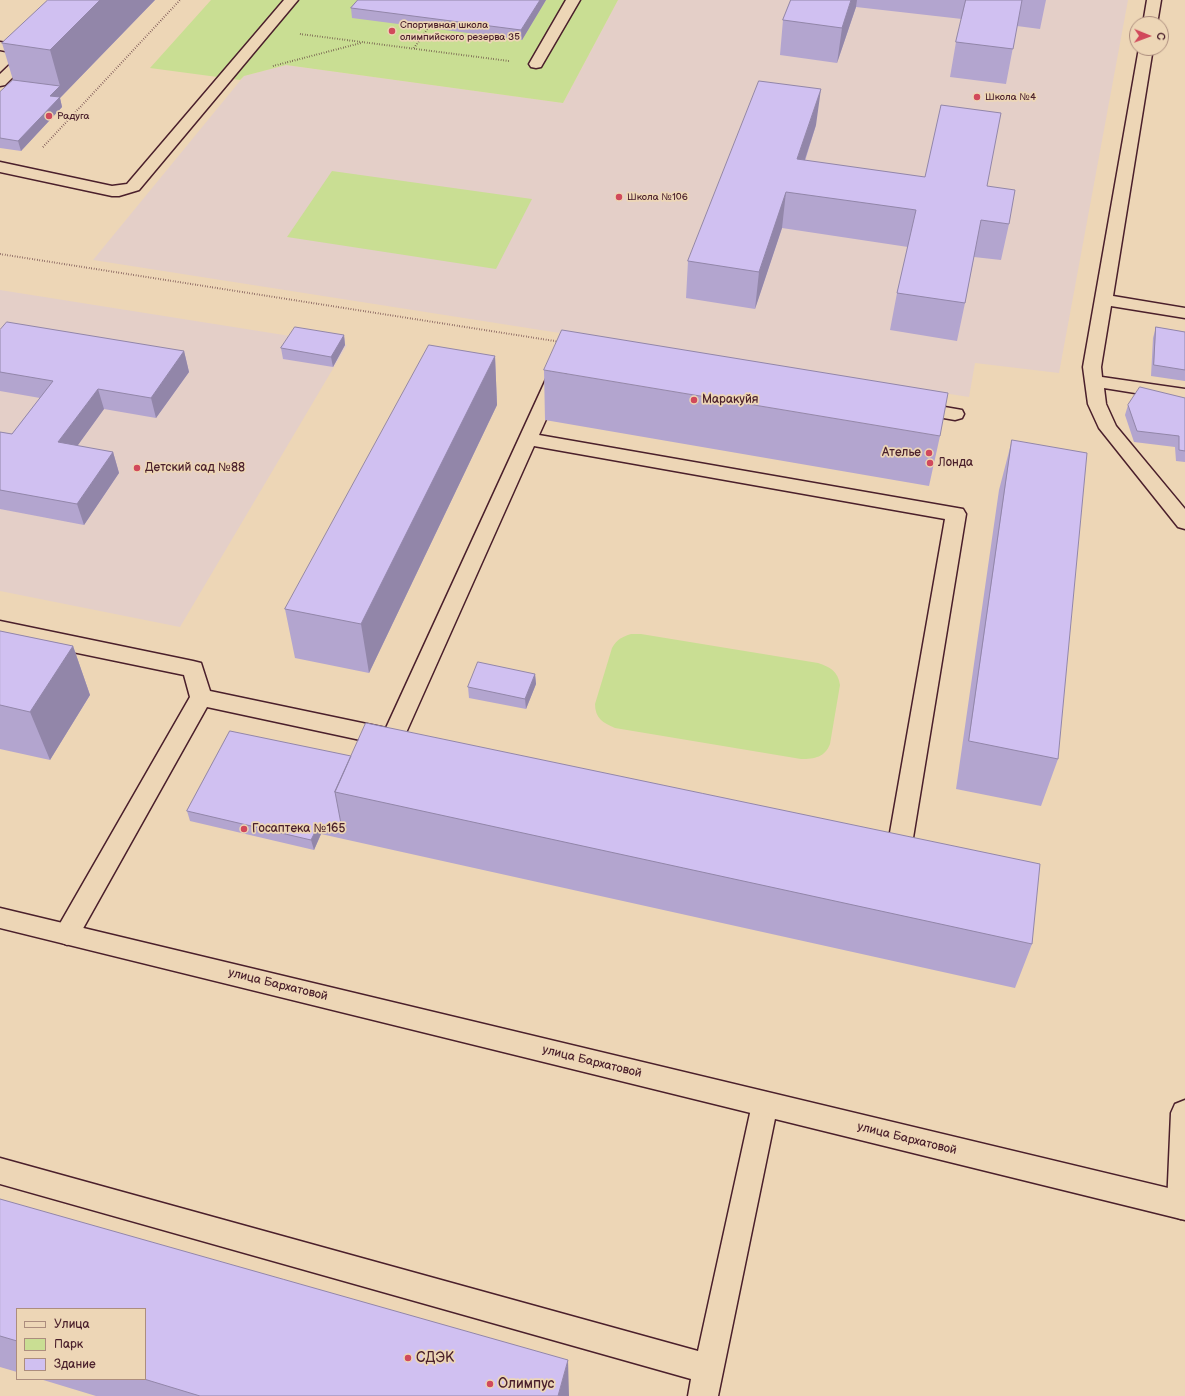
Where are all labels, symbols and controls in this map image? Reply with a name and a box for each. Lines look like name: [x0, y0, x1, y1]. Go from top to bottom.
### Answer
north arrow: [1129, 16, 1169, 56]
place label: Спортивная школа олимпийского резерва 35: [400, 19, 520, 42]
marker: Спортивная школа олимпийского резерва 35: [387, 26, 397, 36]
text: С: [1154, 32, 1167, 40]
place label: Школа №4: [985, 91, 1036, 103]
marker: Школа №4: [972, 92, 982, 102]
place label: Радуга: [57, 110, 89, 122]
marker: Радуга: [44, 111, 54, 121]
place label: Школа №106: [627, 191, 688, 203]
marker: Школа №106: [614, 192, 624, 202]
place label: Маракуйя: [702, 393, 758, 407]
marker: Маракуйя: [689, 395, 699, 405]
place label: Ателье: [882, 446, 921, 460]
marker: Ателье: [924, 448, 934, 458]
place label: Лонда: [938, 456, 973, 470]
marker: Лонда: [925, 458, 935, 468]
place label: Детский сад №88: [145, 461, 245, 475]
marker: Детский сад №88: [132, 463, 142, 473]
place label: Госаптека №165: [252, 822, 345, 836]
marker: Госаптека №165: [239, 824, 249, 834]
street label: улица Бархатовой: [227, 966, 329, 1004]
street label: улица Бархатовой: [541, 1043, 643, 1081]
street label: улица Бархатовой: [856, 1120, 958, 1158]
legend: [16, 1308, 146, 1380]
text: Улица: [54, 1317, 90, 1332]
text: Парк: [54, 1337, 83, 1352]
place label: СДЭК: [416, 1350, 454, 1366]
marker: СДЭК: [403, 1353, 413, 1363]
text: Здание: [54, 1357, 96, 1372]
place label: Олимпус: [498, 1376, 554, 1392]
marker: Олимпус: [485, 1379, 495, 1389]

